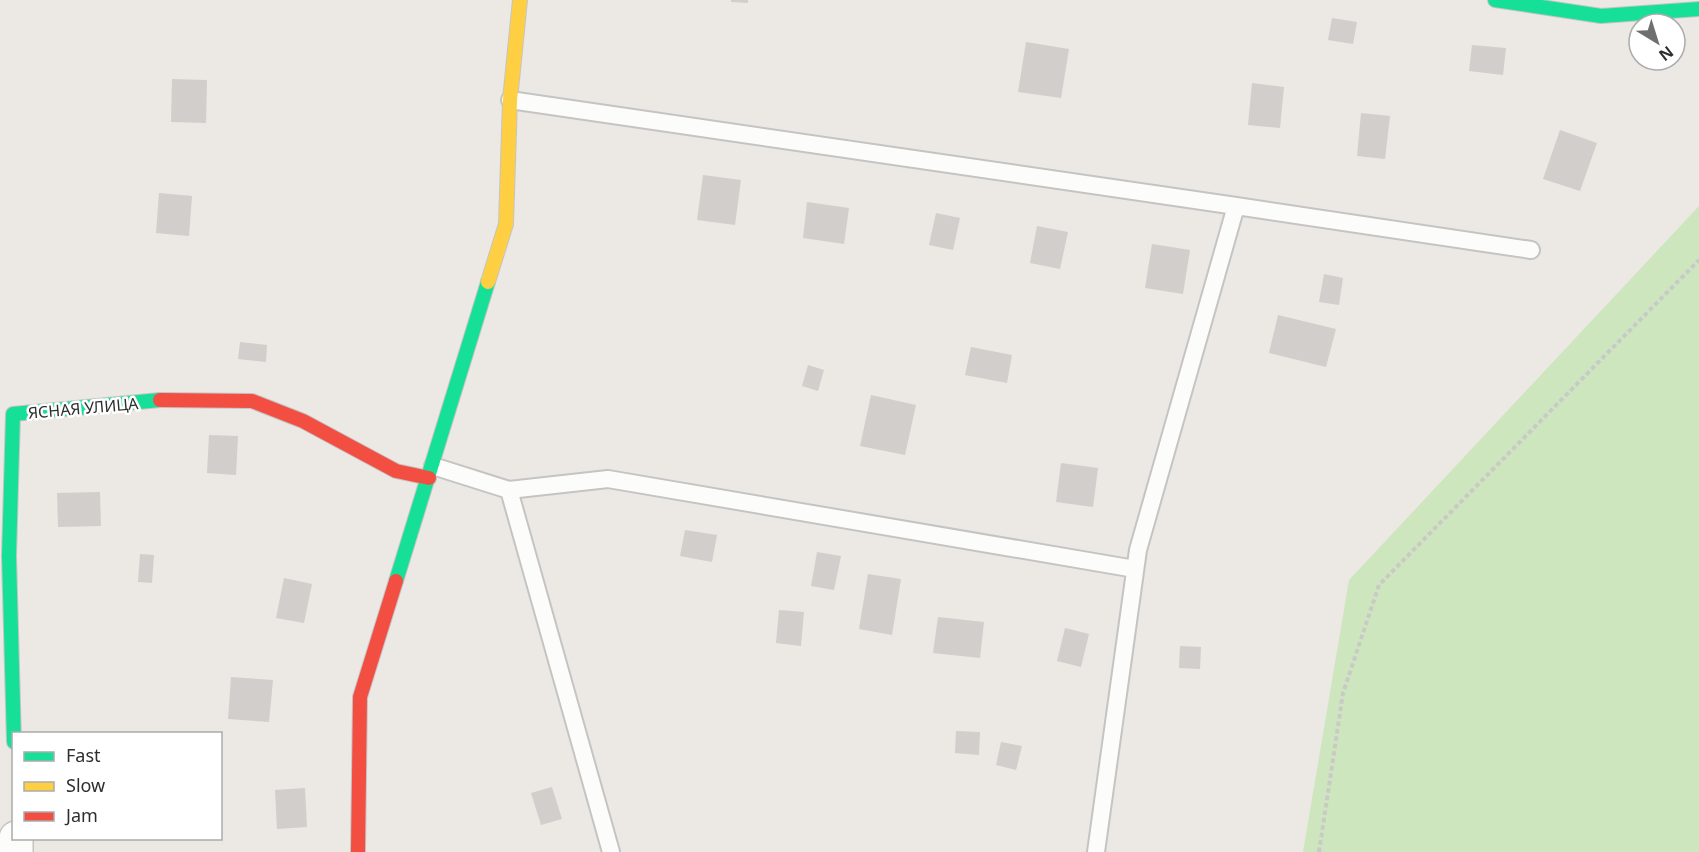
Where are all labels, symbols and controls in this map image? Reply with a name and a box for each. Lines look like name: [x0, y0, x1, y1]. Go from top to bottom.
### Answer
north arrow: [1627, 12, 1687, 72]
text: N: [1654, 41, 1678, 66]
street label: ЯСНАЯ УЛИЦА: [27, 392, 140, 424]
legend: [12, 732, 222, 840]
text: Fast: [66, 743, 101, 767]
text: Slow: [66, 773, 105, 797]
text: Jam: [64, 803, 98, 827]

